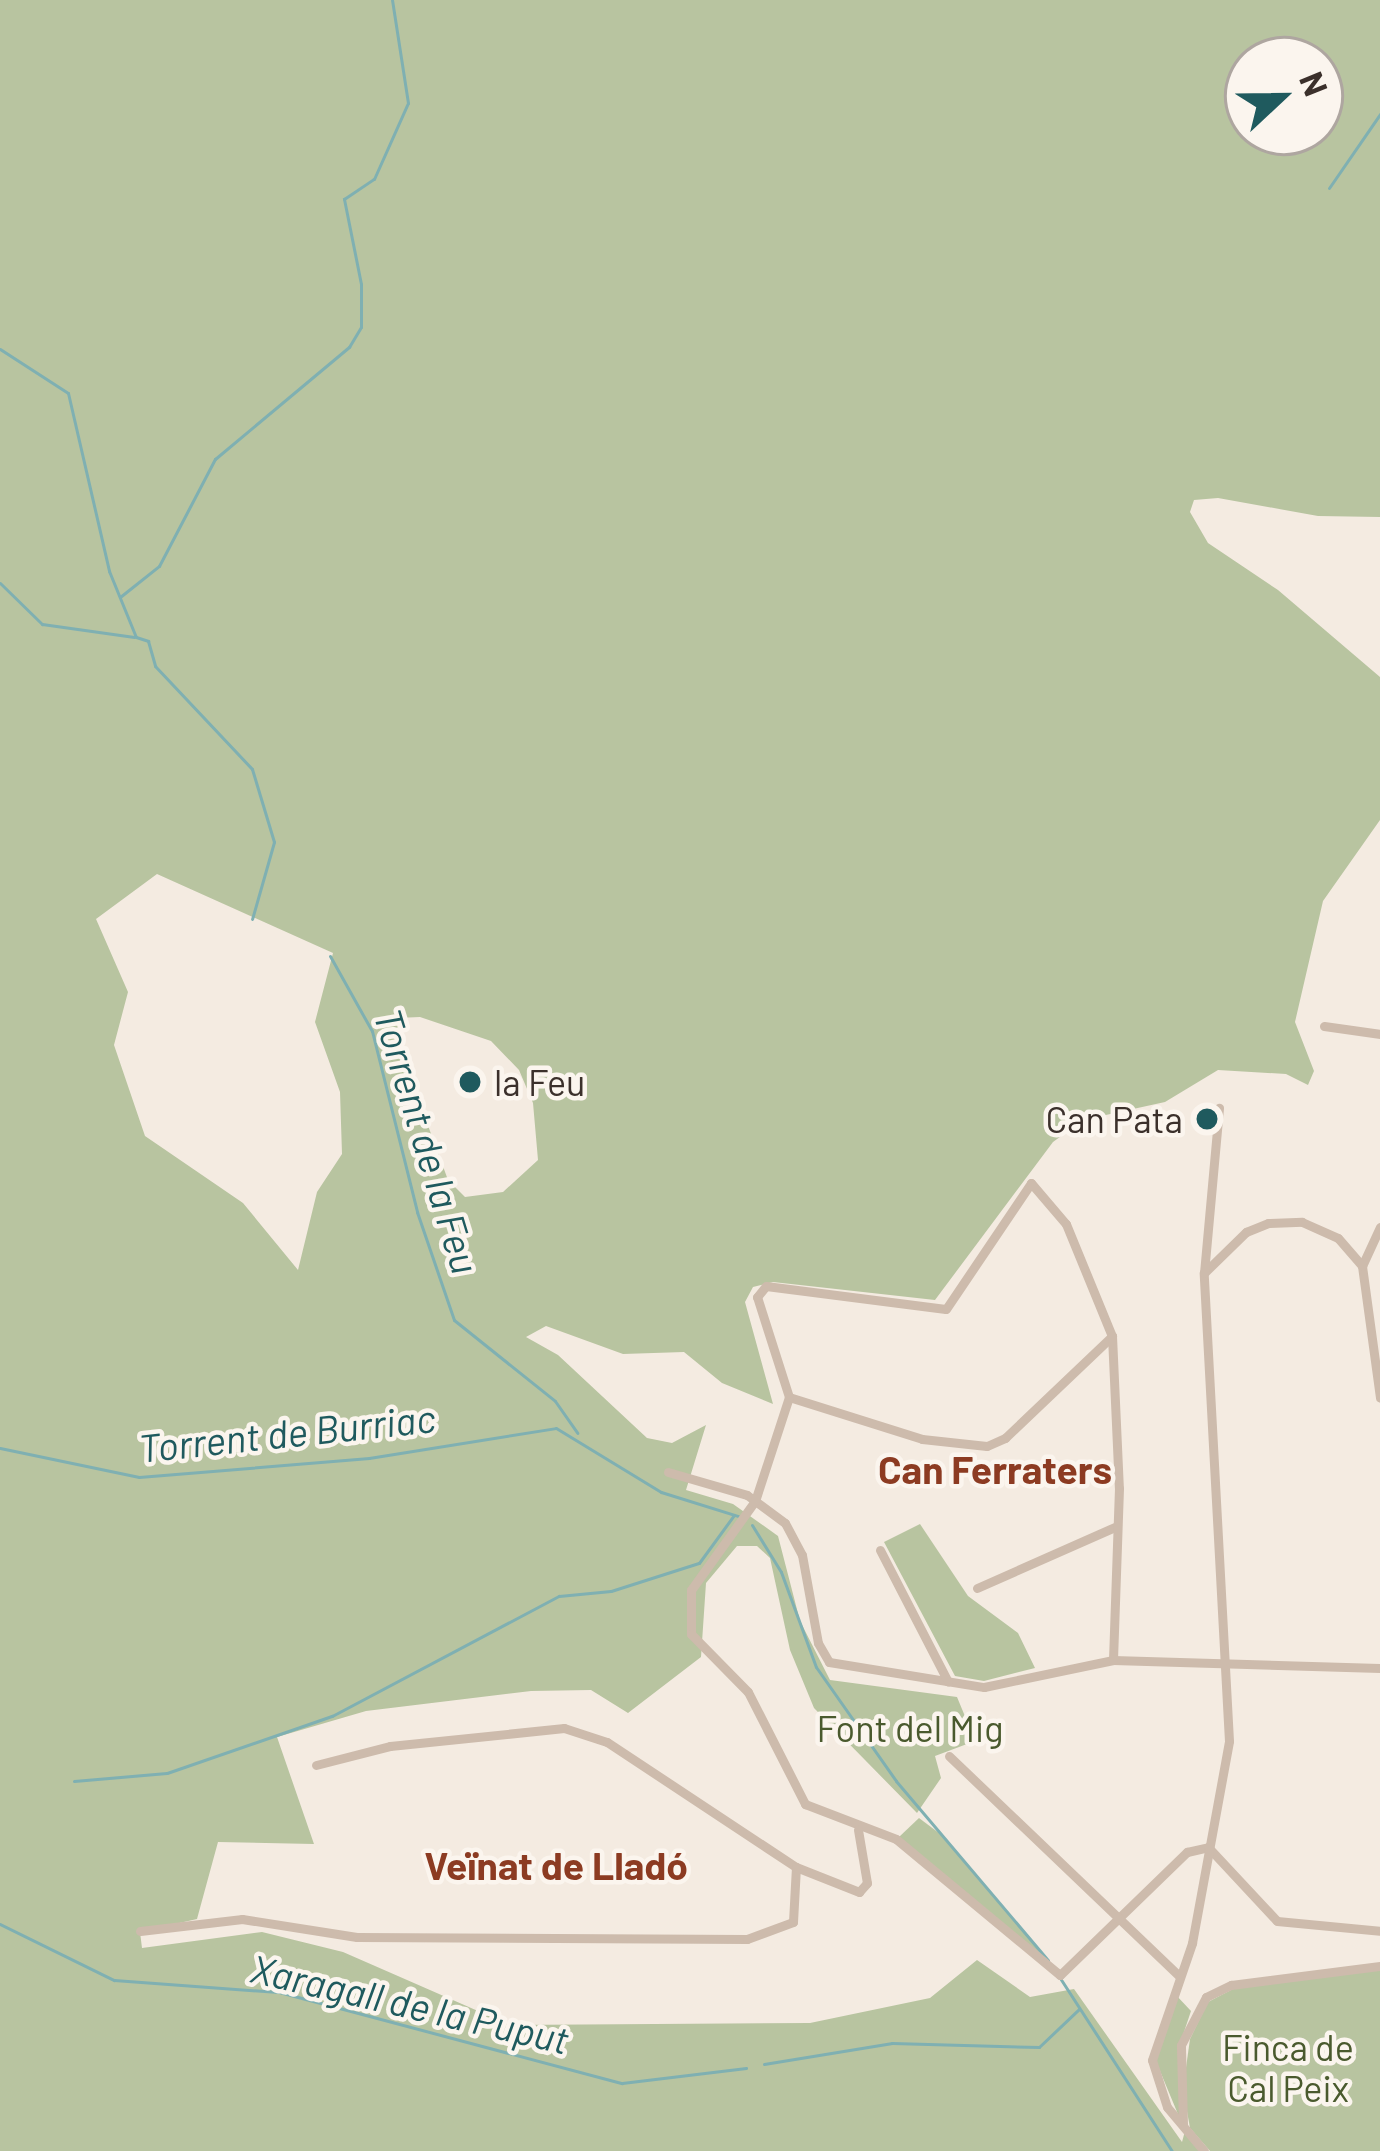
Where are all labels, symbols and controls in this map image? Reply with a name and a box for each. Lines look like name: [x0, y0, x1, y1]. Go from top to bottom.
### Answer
north arrow: [1224, 36, 1344, 156]
text: N: [1292, 66, 1337, 101]
water label: Torrent de la Feu: [365, 1003, 489, 1279]
place label: la Feu: [494, 1060, 585, 1104]
marker: la Feu: [457, 1069, 483, 1095]
place label: Can Pata: [1045, 1097, 1183, 1141]
marker: Can Pata: [1194, 1106, 1220, 1132]
water label: Torrent de Burriac: [136, 1394, 438, 1472]
district label: Can Ferraters: [878, 1446, 1112, 1492]
park label: Font del Mig: [817, 1706, 1003, 1750]
district label: Veïnat de Lladó: [424, 1842, 688, 1888]
water label: Xaragall de la Puput: [246, 1945, 574, 2063]
park label: Finca de Cal Peix: [1222, 2024, 1354, 2109]

